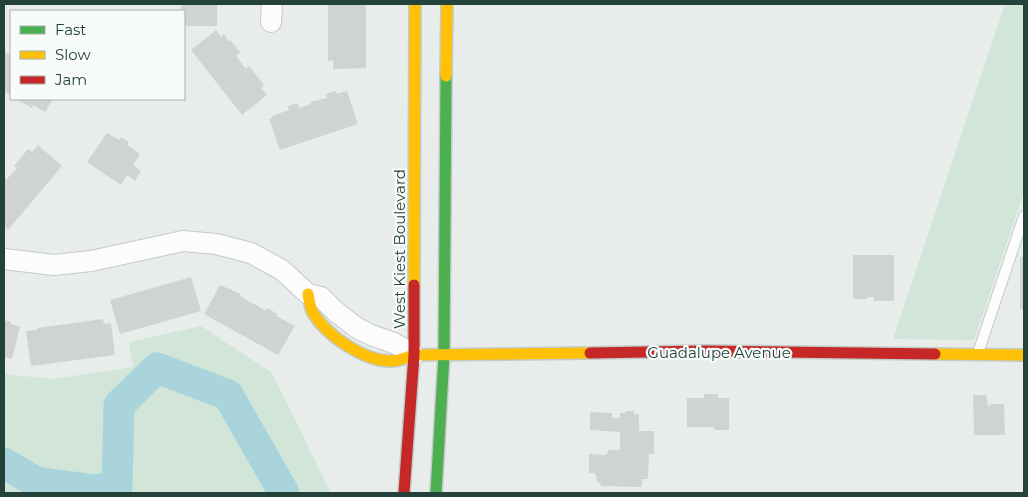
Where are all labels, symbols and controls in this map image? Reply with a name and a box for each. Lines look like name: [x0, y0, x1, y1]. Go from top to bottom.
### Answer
legend: [10, 10, 185, 100]
text: Fast: [55, 20, 86, 39]
text: Slow: [55, 45, 91, 64]
text: Jam: [54, 70, 87, 89]
street label: West Kiest Boulevard: [390, 169, 409, 329]
street label: Guadalupe Avenue: [647, 343, 791, 362]

